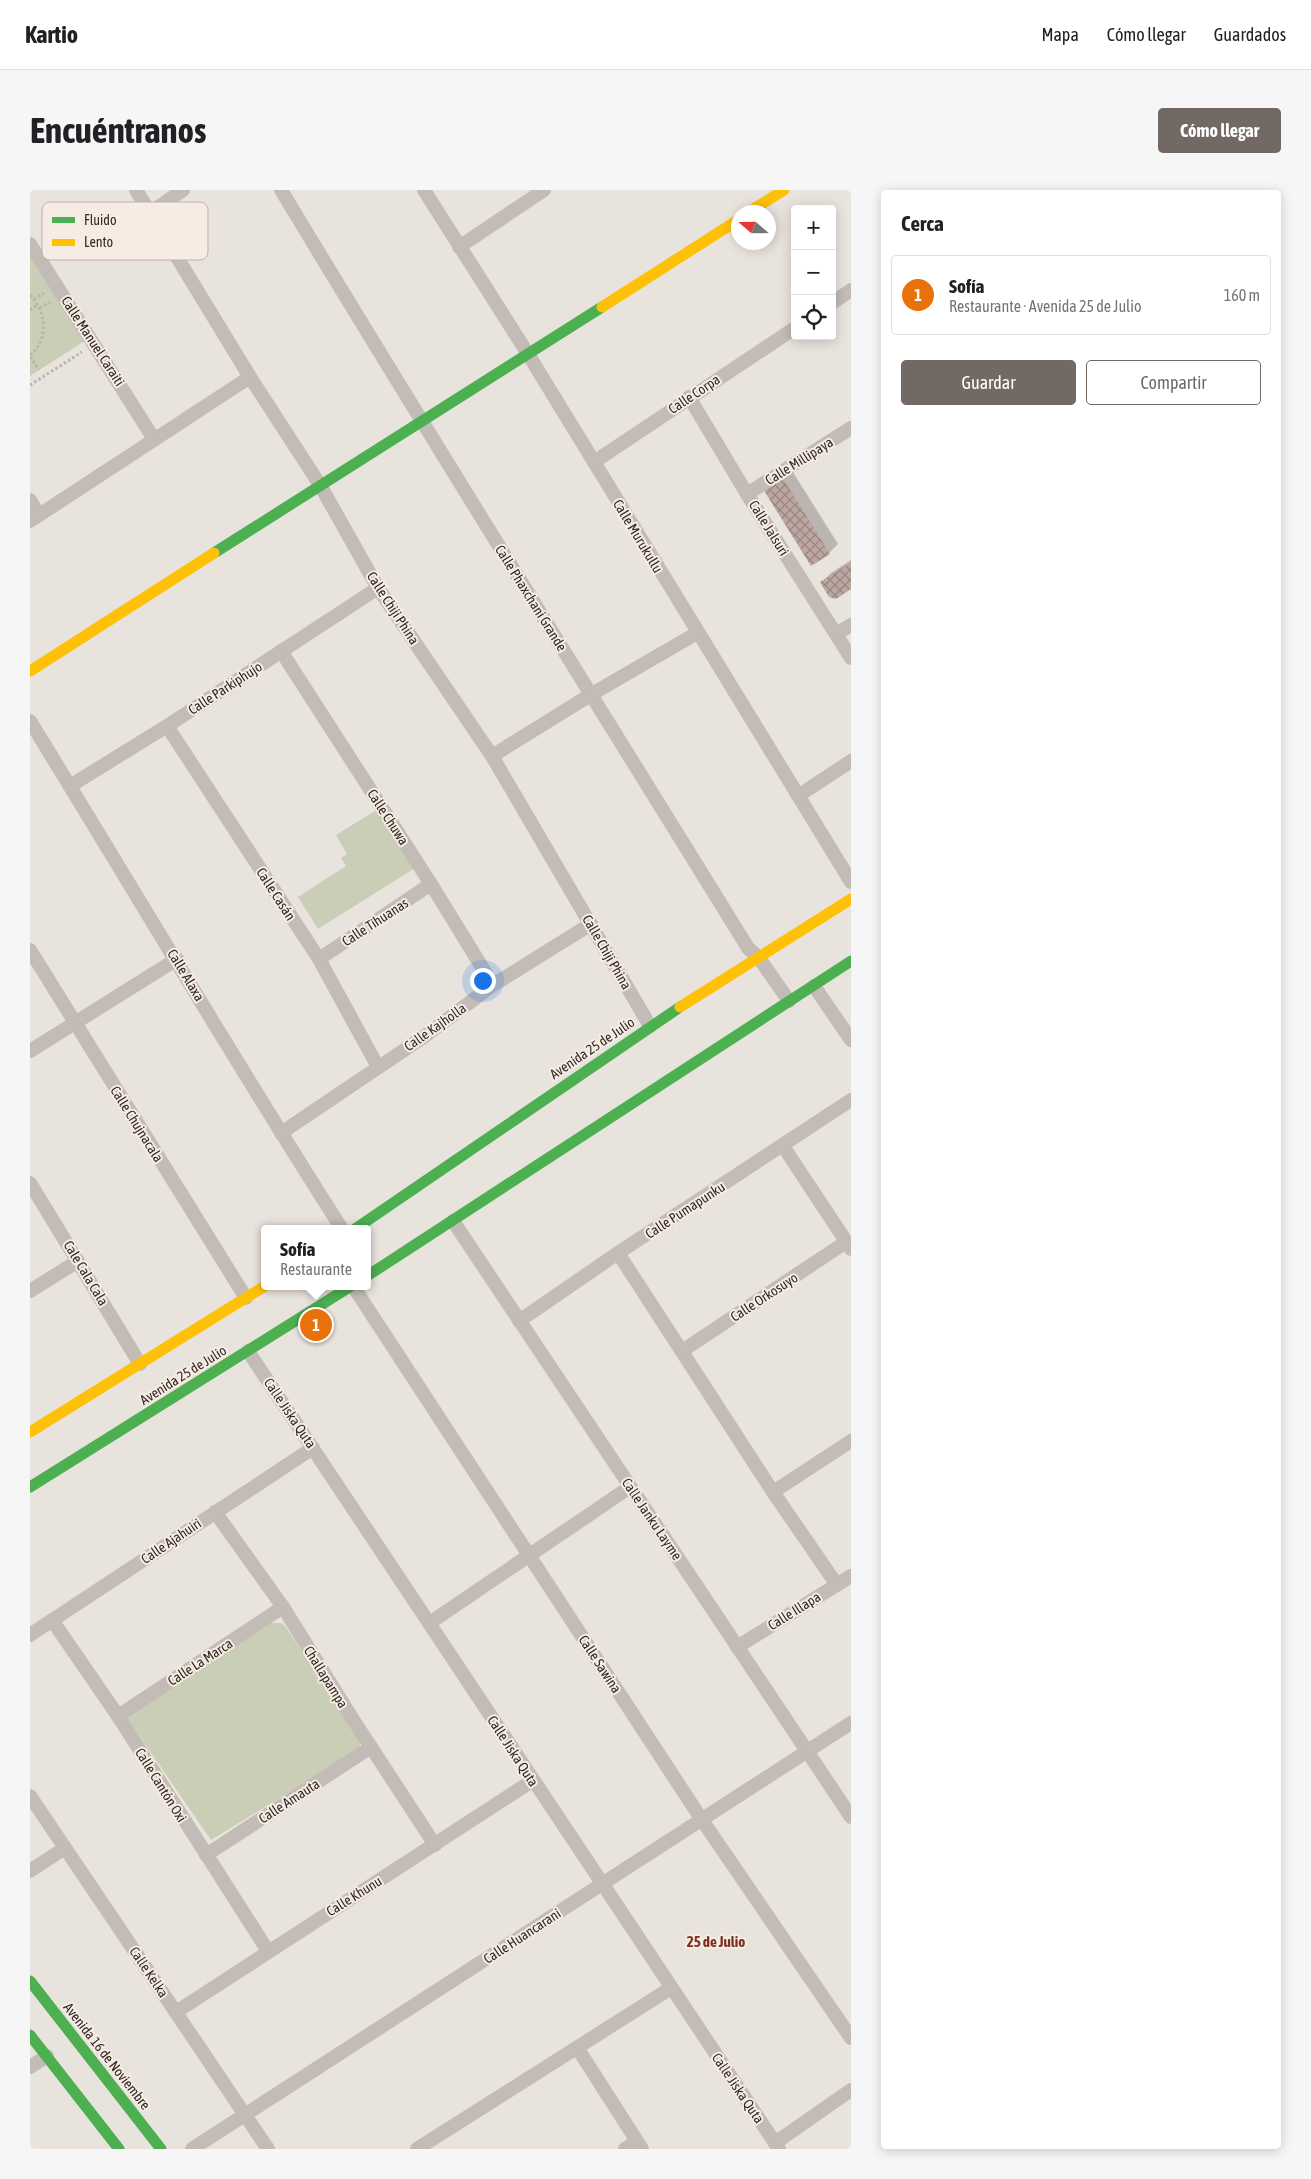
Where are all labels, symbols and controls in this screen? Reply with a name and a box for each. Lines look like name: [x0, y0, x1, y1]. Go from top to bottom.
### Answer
text: Kartio: [25, 21, 78, 48]
text: Mapa: [1041, 24, 1079, 45]
text: Cómo llegar: [1107, 24, 1186, 45]
text: Guardados: [1214, 24, 1286, 45]
button: Cómo llegar: [1158, 108, 1281, 153]
text: Encuéntranos: [30, 110, 206, 150]
legend: [42, 202, 208, 260]
north arrow: [731, 205, 776, 250]
map controls: [791, 205, 836, 340]
button: +: [791, 205, 836, 250]
text: Cerca: [901, 211, 944, 235]
text: Fluido: [84, 212, 117, 228]
text: Lento: [84, 234, 113, 250]
button: −: [791, 250, 836, 295]
text: Sofía: [949, 275, 984, 297]
text: 1: [914, 286, 922, 304]
text: 160 m: [1224, 286, 1260, 304]
street label: Calle Manuel Caraiti: [58, 293, 128, 389]
button: locate: [791, 295, 836, 340]
text: Restaurante · Avenida 25 de Julio: [949, 297, 1142, 315]
button: Guardar: [901, 360, 1076, 405]
button: Compartir: [1086, 360, 1261, 405]
street label: Calle Corpa: [665, 371, 723, 417]
street label: Calle Millipaya: [762, 434, 836, 488]
street label: Calle Murukullu: [610, 497, 666, 575]
street label: Calle Jalsuri: [746, 497, 792, 559]
street label: Calle Phaxchani Grande: [492, 542, 570, 654]
street label: Calle Chiji Phina: [364, 569, 422, 647]
street label: Calle Parkiphujo: [185, 658, 265, 718]
street label: Calle Chuwa: [364, 786, 412, 848]
street label: Calle Casán: [253, 865, 299, 923]
street label: Calle Tihuanas: [339, 895, 411, 949]
street label: Calle Chiji Phina: [579, 912, 635, 992]
street label: Calle Alaxa: [164, 946, 208, 1004]
your location: [470, 968, 496, 994]
street label: Calle Kajholla: [401, 1000, 469, 1054]
street label: Avenida 25 de Julio: [547, 1014, 637, 1082]
street label: Calle Chujnacala: [107, 1083, 167, 1165]
street label: Calle Pumapunku: [642, 1178, 728, 1242]
popup: [261, 1225, 371, 1290]
street label: Cale Cala Cala: [60, 1238, 112, 1308]
text: Sofía: [280, 1238, 315, 1260]
text: Restaurante: [280, 1260, 352, 1278]
street label: Calle Orkosuyo: [727, 1269, 801, 1325]
pin: 1: [300, 1306, 332, 1344]
street label: Avenida 25 de Julio: [137, 1342, 229, 1408]
street label: Calle Jiska Quta: [261, 1375, 319, 1451]
street label: Calle Janku Layme: [619, 1475, 685, 1563]
street label: Calle Ajahuiri: [138, 1515, 204, 1567]
street label: Calle Illapa: [765, 1589, 823, 1633]
street label: Calle Sawina: [575, 1632, 625, 1696]
street label: Calle La Marca: [165, 1635, 235, 1689]
street label: Challapampa: [301, 1643, 351, 1711]
street label: Calle Jiska Quta: [484, 1713, 542, 1789]
street label: Calle Cantón Oxi: [132, 1745, 190, 1825]
street label: Calle Amauta: [256, 1775, 322, 1827]
street label: Calle Khunu: [323, 1873, 385, 1919]
street label: Calle Huancarani: [480, 1905, 564, 1967]
district label: 25 de Julio: [687, 1933, 745, 1950]
street label: Calle Kelka: [126, 1944, 172, 2000]
street label: Avenida 16 de Noviembre: [60, 1999, 154, 2113]
street label: Calle Jiska Quta: [709, 2050, 767, 2126]

